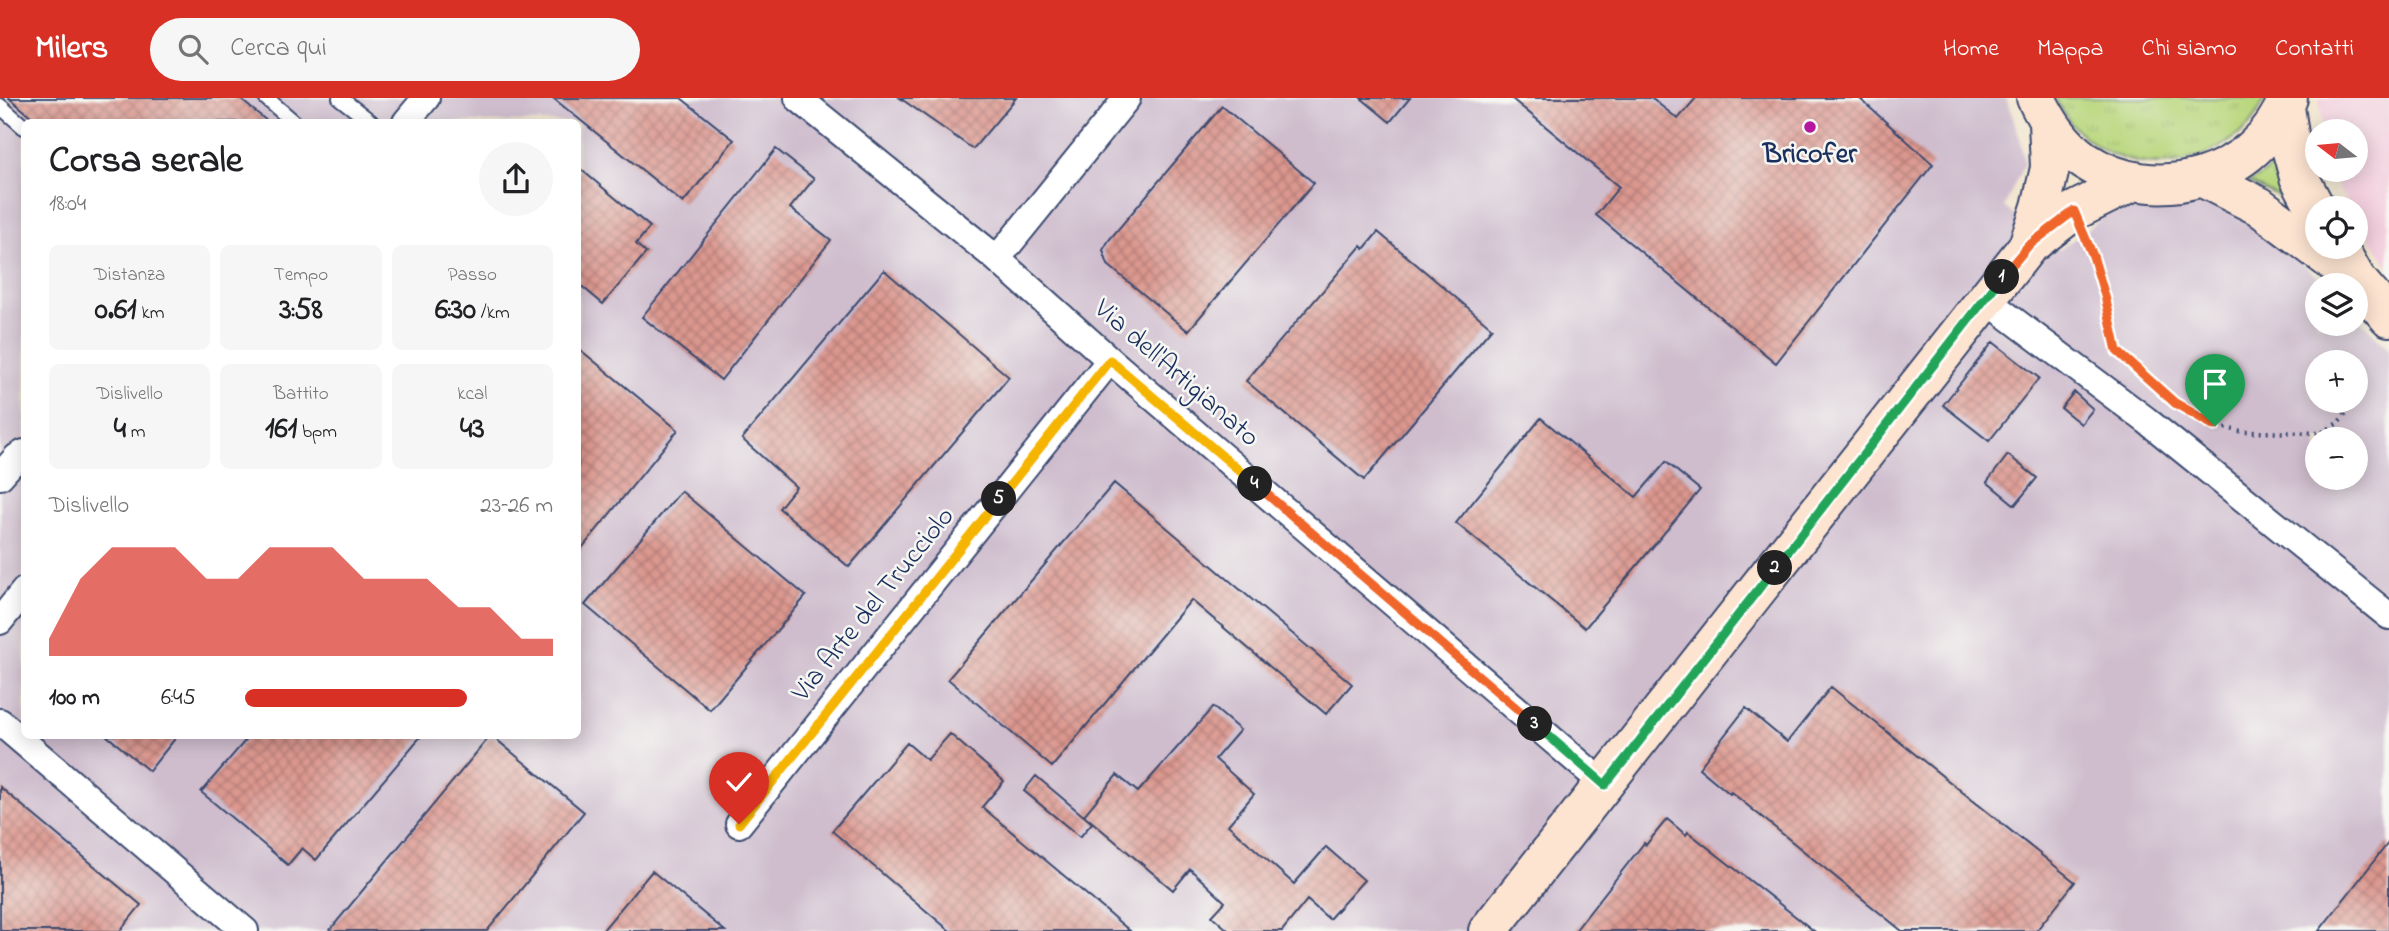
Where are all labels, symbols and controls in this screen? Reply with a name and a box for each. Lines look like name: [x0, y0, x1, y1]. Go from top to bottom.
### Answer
search box: [150, 18, 640, 81]
text: Milers: [35, 25, 108, 73]
icon: search: [174, 30, 212, 68]
text: Cerca qui: [230, 30, 327, 68]
text: Home: [1943, 32, 1999, 67]
text: Mappa: [2037, 32, 2104, 67]
text: Chi siamo: [2142, 32, 2237, 67]
text: Contatti: [2275, 32, 2354, 67]
marker: Bricofer: [1802, 119, 1818, 135]
north arrow: [2305, 119, 2368, 182]
map controls: [2305, 119, 2368, 490]
text: Corsa serale: [49, 134, 243, 190]
place label: Bricofer: [1761, 135, 1858, 176]
button: share: [479, 142, 553, 216]
text: 18:04: [49, 188, 86, 221]
button: locate: [2305, 196, 2368, 259]
pin: 1: [1984, 260, 2020, 294]
text: Distanza: [94, 262, 165, 289]
text: Tempo: [274, 262, 328, 289]
text: Passo: [448, 262, 497, 289]
text: 1: [1998, 263, 2005, 290]
button: layers: [2305, 273, 2368, 336]
text: 0.61: [95, 289, 137, 333]
text: 3:58: [279, 289, 323, 333]
text: 6:30: [435, 289, 476, 333]
street label: Via dell'Artigianato: [1083, 290, 1268, 458]
text: km: [137, 300, 164, 327]
text: /km: [476, 300, 510, 327]
button: +: [2305, 350, 2368, 413]
pin: [2185, 354, 2245, 426]
icon: arrive: [2196, 365, 2234, 403]
text: Dislivello: [96, 381, 163, 408]
text: Battito: [273, 381, 329, 408]
text: kcal: [457, 381, 487, 408]
text: 4: [114, 408, 126, 452]
text: 161: [265, 408, 297, 452]
text: 43: [460, 408, 485, 452]
text: m: [126, 419, 146, 446]
text: bpm: [297, 419, 337, 446]
button: −: [2305, 427, 2368, 490]
pin: 4: [1238, 466, 1272, 502]
text: 4: [1251, 470, 1258, 497]
pin: 5: [982, 482, 1016, 516]
text: 5: [993, 485, 1004, 512]
text: Dislivello: [49, 490, 129, 523]
text: 23–26 m: [480, 490, 553, 523]
street label: Via Arte del Trucciolo: [782, 499, 965, 712]
pin: 2: [1758, 550, 1792, 586]
text: 2: [1770, 554, 1779, 581]
text: 100 m: [49, 682, 100, 715]
text: 6:45: [161, 682, 196, 715]
pin: 3: [1518, 706, 1552, 742]
text: 3: [1531, 710, 1538, 737]
pin: [709, 752, 769, 824]
icon: check: [720, 763, 758, 801]

